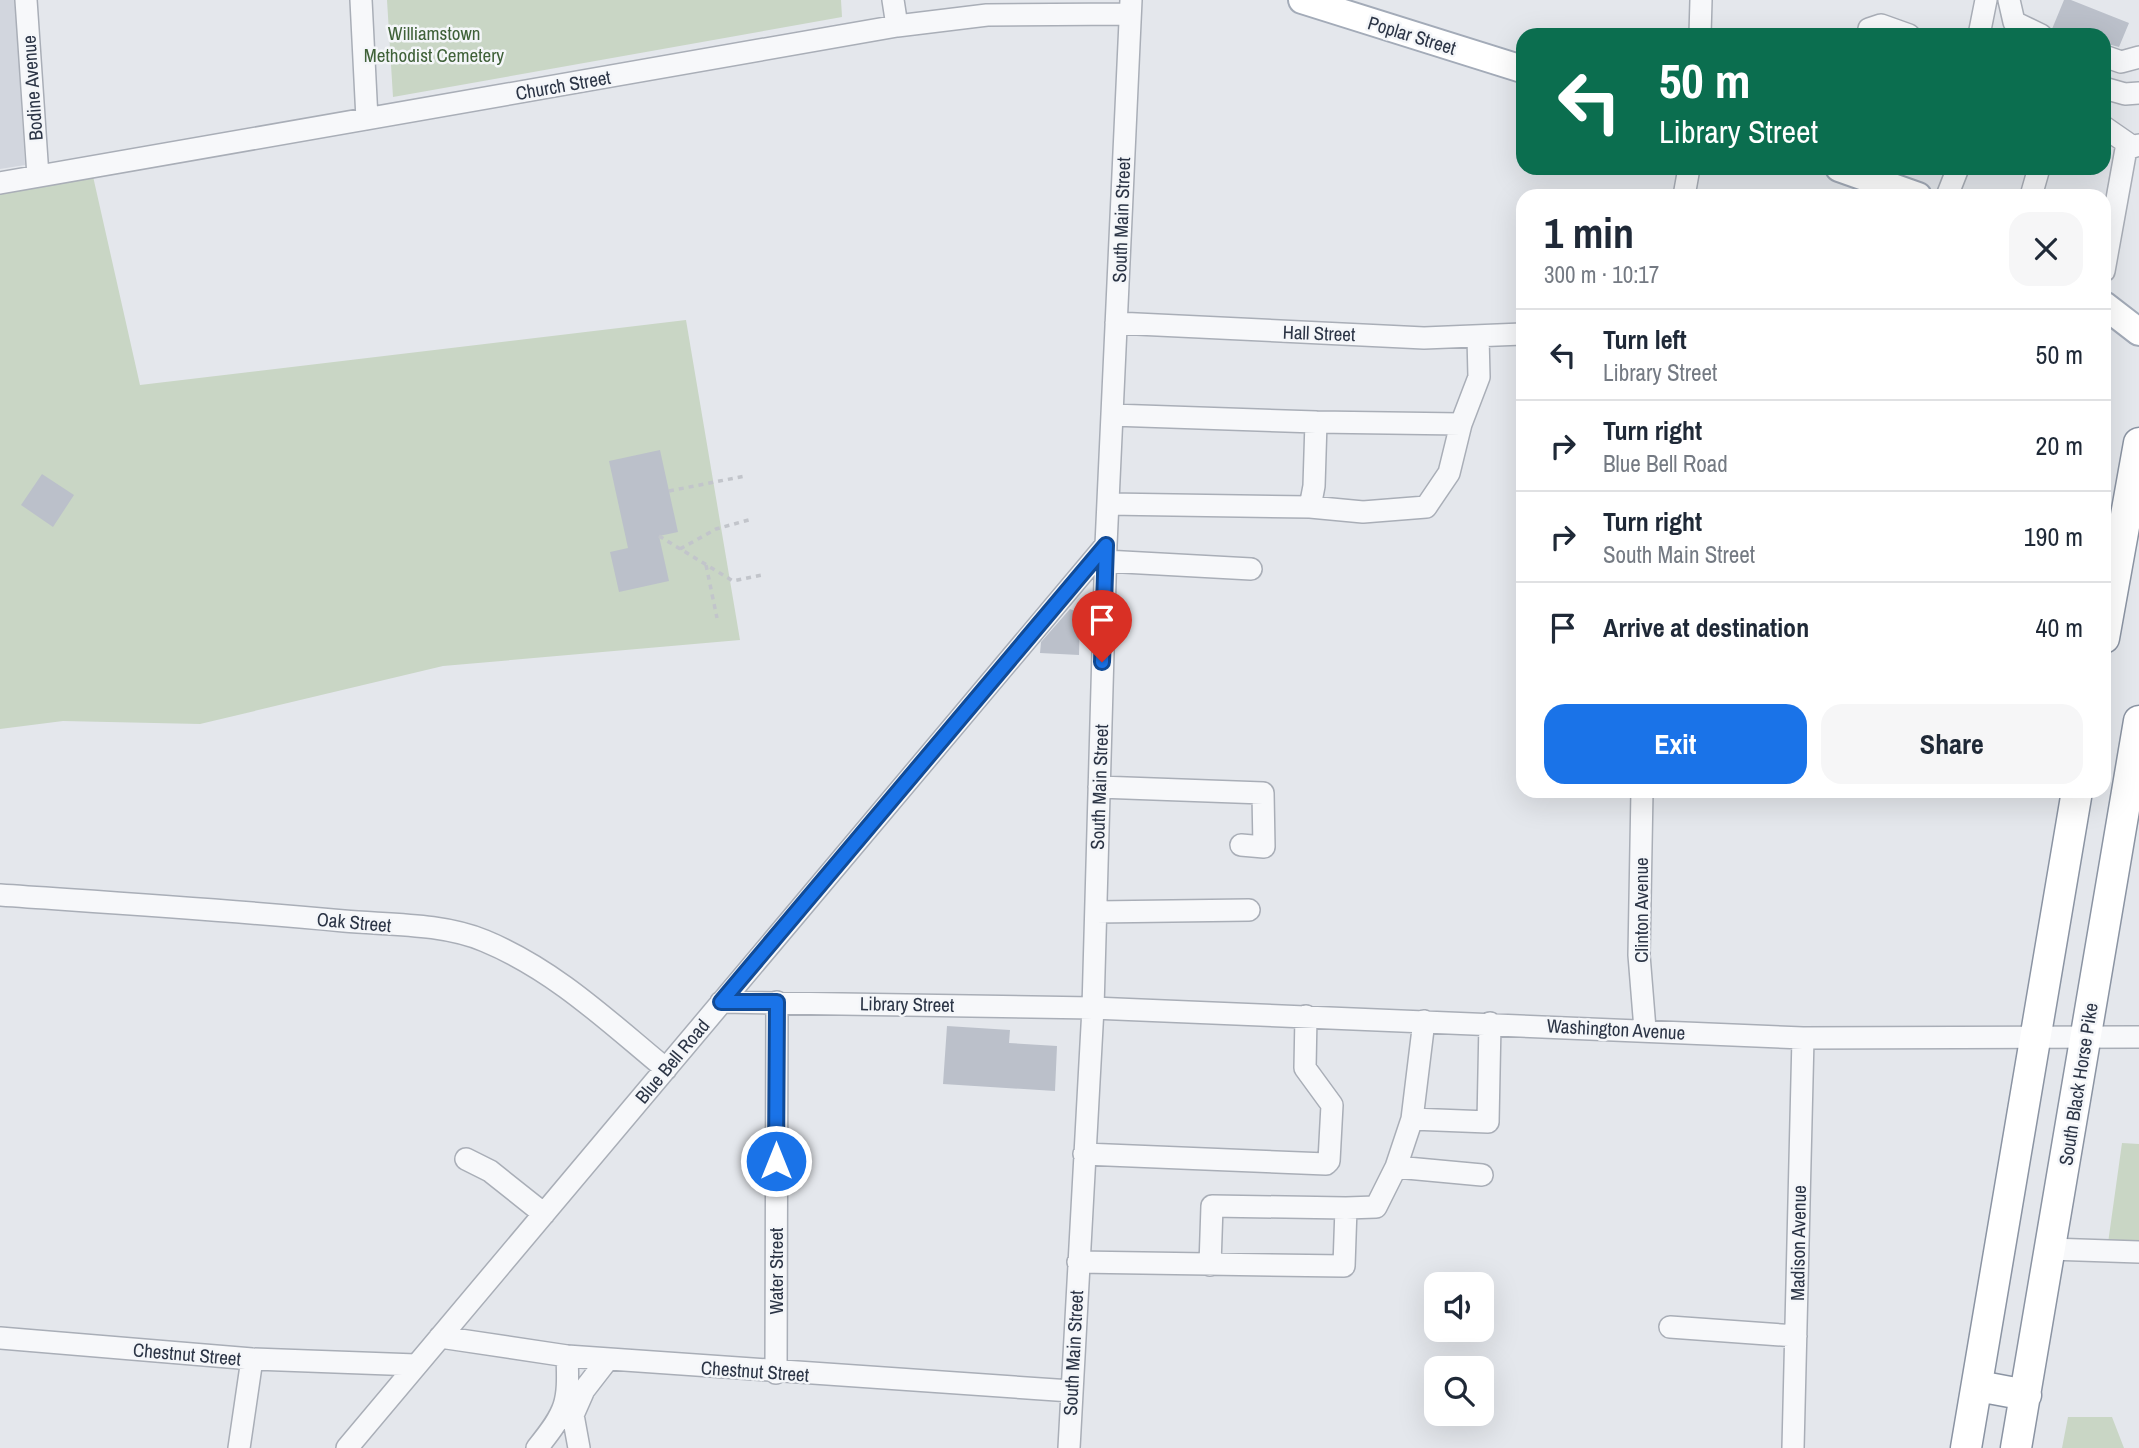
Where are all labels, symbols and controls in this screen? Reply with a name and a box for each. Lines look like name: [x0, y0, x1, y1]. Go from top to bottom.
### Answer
street label: Poplar Street: [1365, 9, 1460, 61]
park label: Williamstown Methodist Cemetery: [364, 20, 504, 68]
street label: Bodine Avenue: [15, 35, 49, 141]
text: 50 m: [1659, 47, 1751, 113]
icon: left: [1544, 56, 1635, 147]
street label: Church Street: [513, 64, 613, 106]
text: Library Street: [1659, 110, 1818, 153]
street label: South Main Street: [1106, 156, 1136, 283]
text: 1 min: [1544, 205, 1634, 261]
button: close: [2009, 212, 2083, 286]
text: 300 m · 10:17: [1544, 259, 1659, 290]
street label: Hall Street: [1282, 319, 1356, 347]
text: Turn left: [1603, 322, 1687, 357]
icon: left: [1544, 336, 1582, 374]
text: 50 m: [2036, 337, 2083, 372]
text: Library Street: [1603, 357, 1717, 388]
text: Turn right: [1603, 413, 1702, 448]
icon: right: [1544, 427, 1582, 465]
text: 20 m: [2036, 428, 2083, 463]
text: Blue Bell Road: [1603, 448, 1728, 479]
text: Turn right: [1603, 504, 1702, 539]
icon: right: [1544, 518, 1582, 556]
text: 190 m: [2024, 519, 2083, 554]
text: South Main Street: [1603, 539, 1755, 570]
pin: [1072, 590, 1132, 662]
icon: arrive: [1083, 601, 1121, 639]
icon: arrive: [1544, 609, 1582, 647]
text: Arrive at destination: [1603, 610, 1809, 645]
text: 40 m: [2036, 610, 2083, 645]
button: Exit: [1544, 704, 1807, 784]
button: Share: [1821, 704, 2083, 784]
street label: South Main Street: [1084, 723, 1114, 850]
street label: Clinton Avenue: [1628, 857, 1654, 963]
street label: Oak Street: [316, 906, 393, 938]
street label: Library Street: [860, 990, 955, 1018]
street label: South Black Horse Pike: [2052, 1001, 2104, 1167]
street label: Washington Avenue: [1546, 1012, 1686, 1046]
street label: Blue Bell Road: [629, 1013, 715, 1109]
position arrow: [739, 1124, 813, 1198]
street label: Madison Avenue: [1784, 1185, 1812, 1301]
street label: Water Street: [763, 1227, 789, 1314]
map controls: [1424, 1272, 1494, 1426]
button: sound: [1424, 1272, 1494, 1342]
street label: South Main Street: [1057, 1289, 1089, 1416]
street label: Chestnut Street: [132, 1336, 243, 1372]
street label: Chestnut Street: [700, 1354, 811, 1388]
button: search: [1424, 1356, 1494, 1426]

